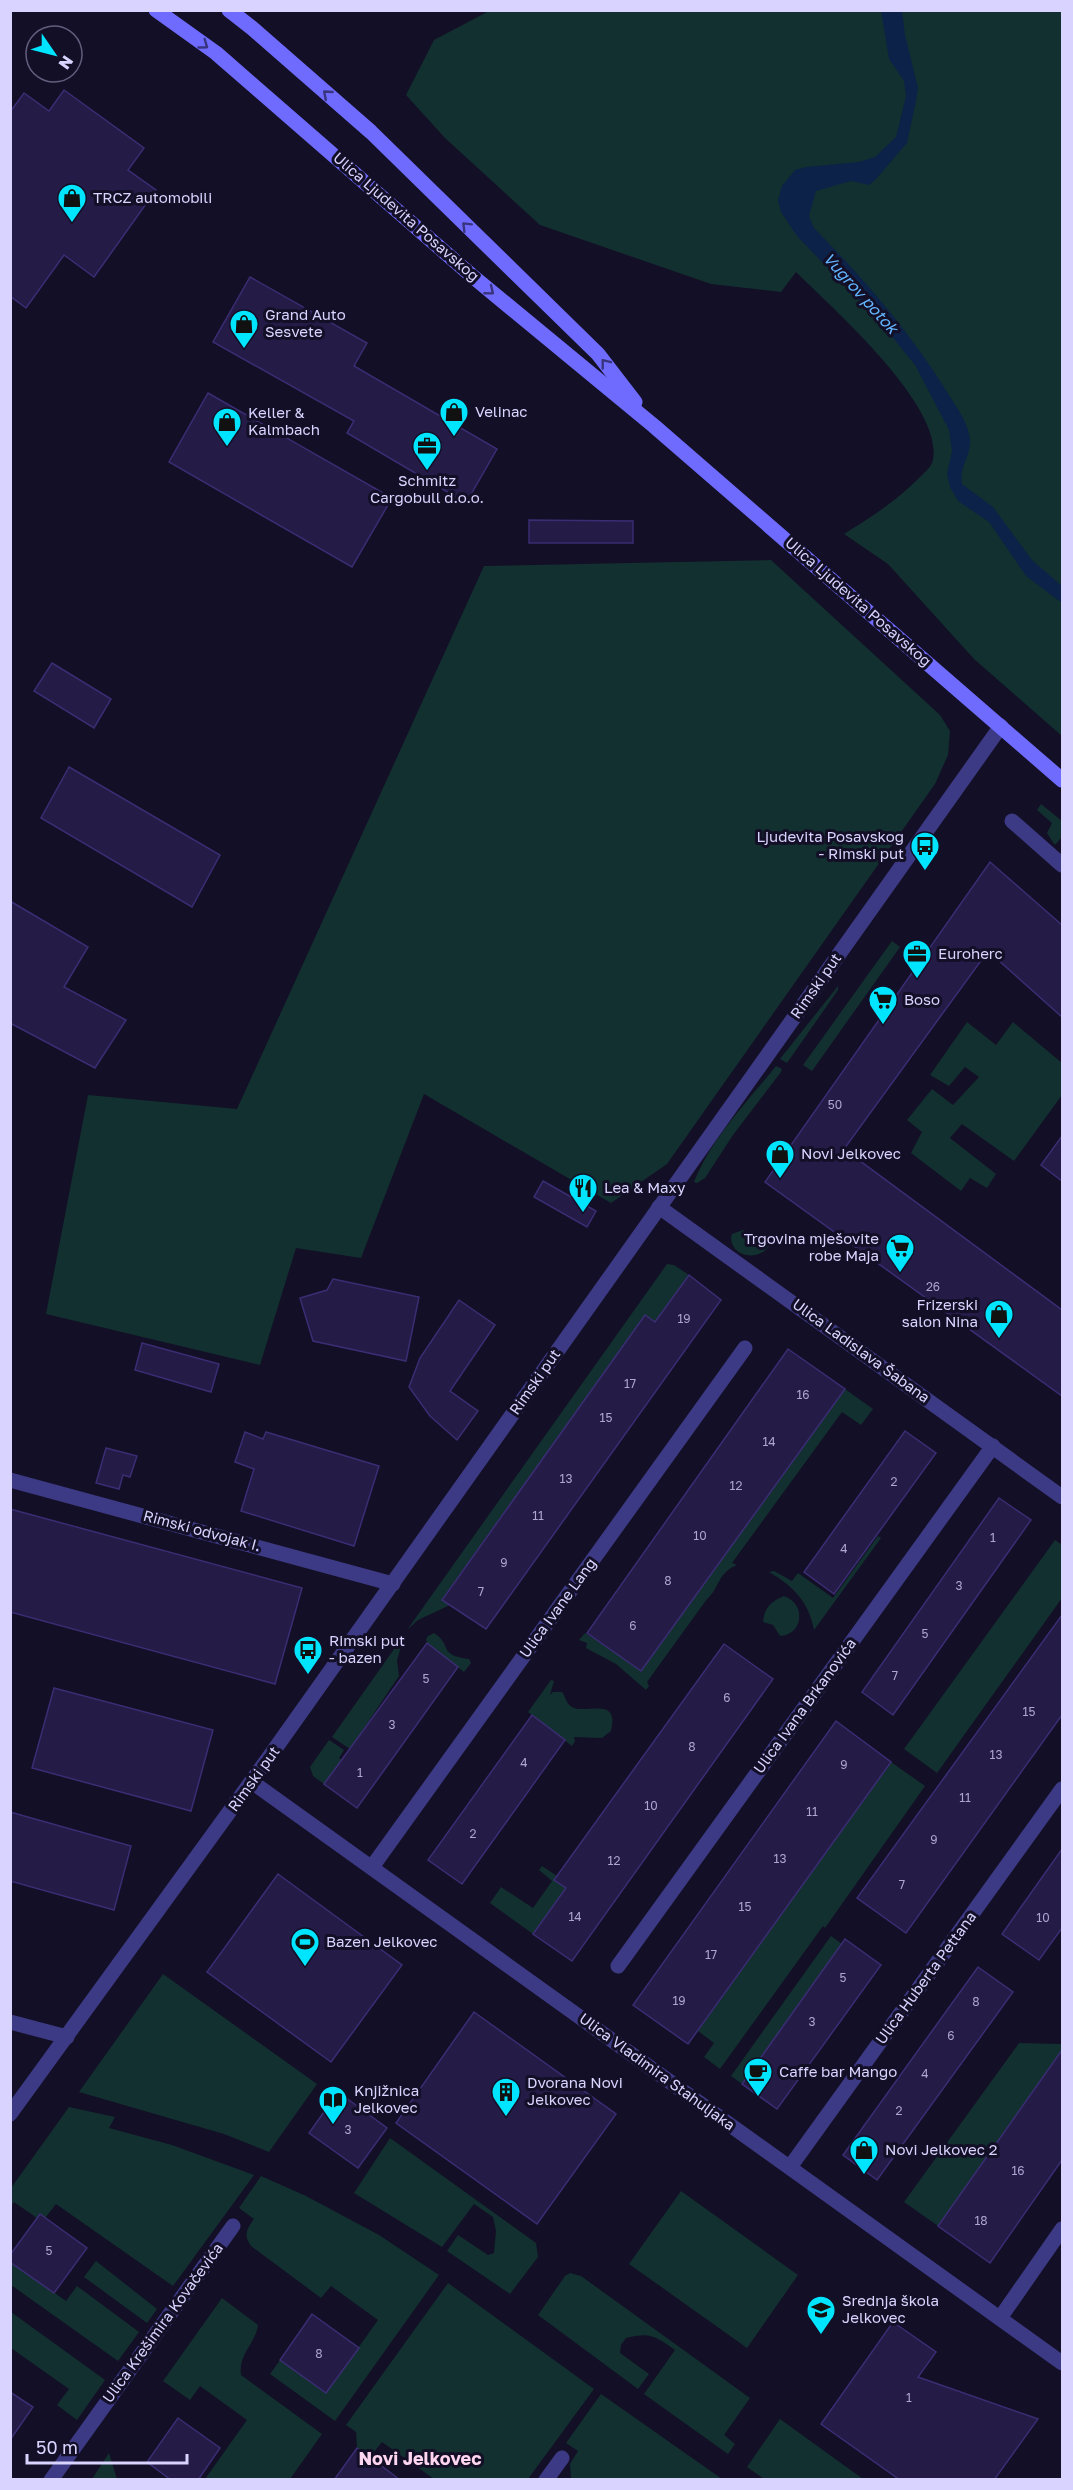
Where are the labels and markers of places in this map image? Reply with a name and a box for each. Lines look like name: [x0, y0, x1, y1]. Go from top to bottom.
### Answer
shop icon: TRCZ automobili: [56, 182, 88, 224]
place label: TRCZ automobili: [93, 188, 212, 206]
place label: Grand Auto Sesvete: [265, 305, 346, 340]
shop icon: Grand Auto Sesvete: [228, 308, 260, 350]
shop icon: Velinac: [438, 396, 470, 438]
place label: Velinac: [475, 402, 528, 420]
place label: Keller & Kalmbach: [248, 403, 320, 438]
shop icon: Keller & Kalmbach: [211, 406, 243, 448]
office icon: Schmitz Cargobull d.o.o.: [411, 430, 443, 472]
place label: Schmitz Cargobull d.o.o.: [370, 471, 484, 506]
place label: Ljudevita Posavskog - Rimski put: [757, 827, 904, 862]
bus stop icon: Ljudevita Posavskog - Rimski put: [909, 830, 941, 872]
office icon: Euroherc: [901, 938, 933, 980]
place label: Euroherc: [938, 944, 1003, 962]
supermarket icon: Boso: [867, 984, 899, 1026]
place label: Boso: [904, 990, 940, 1008]
shop icon: Novi Jelkovec: [764, 1138, 796, 1180]
place label: Novi Jelkovec: [801, 1144, 901, 1162]
restaurant icon: Lea & Maxy: [567, 1172, 599, 1214]
place label: Lea & Maxy: [604, 1178, 686, 1196]
place label: Trgovina mješovite robe Maja: [744, 1229, 879, 1264]
supermarket icon: Trgovina mješovite robe Maja: [884, 1232, 916, 1274]
place label: Frizerski salon Nina: [902, 1295, 978, 1330]
shop icon: Frizerski salon Nina: [983, 1298, 1015, 1340]
place label: Rimski put - bazen: [329, 1631, 405, 1666]
bus stop icon: Rimski put - bazen: [292, 1634, 324, 1676]
sports icon: Bazen Jelkovec: [289, 1926, 321, 1968]
place label: Bazen Jelkovec: [326, 1932, 438, 1950]
cafe icon: Caffe bar Mango: [742, 2056, 774, 2098]
place label: Caffe bar Mango: [779, 2062, 897, 2080]
place label: Dvorana Novi Jelkovec: [527, 2073, 623, 2108]
building icon: Dvorana Novi Jelkovec: [490, 2076, 522, 2118]
place label: Knjižnica Jelkovec: [354, 2081, 419, 2116]
library icon: Knjižnica Jelkovec: [317, 2084, 349, 2126]
shop icon: Novi Jelkovec 2: [848, 2134, 880, 2176]
place label: Novi Jelkovec 2: [885, 2140, 997, 2158]
place label: Srednja škola Jelkovec: [842, 2291, 939, 2326]
school or university icon: Srednja škola Jelkovec: [805, 2294, 837, 2336]

